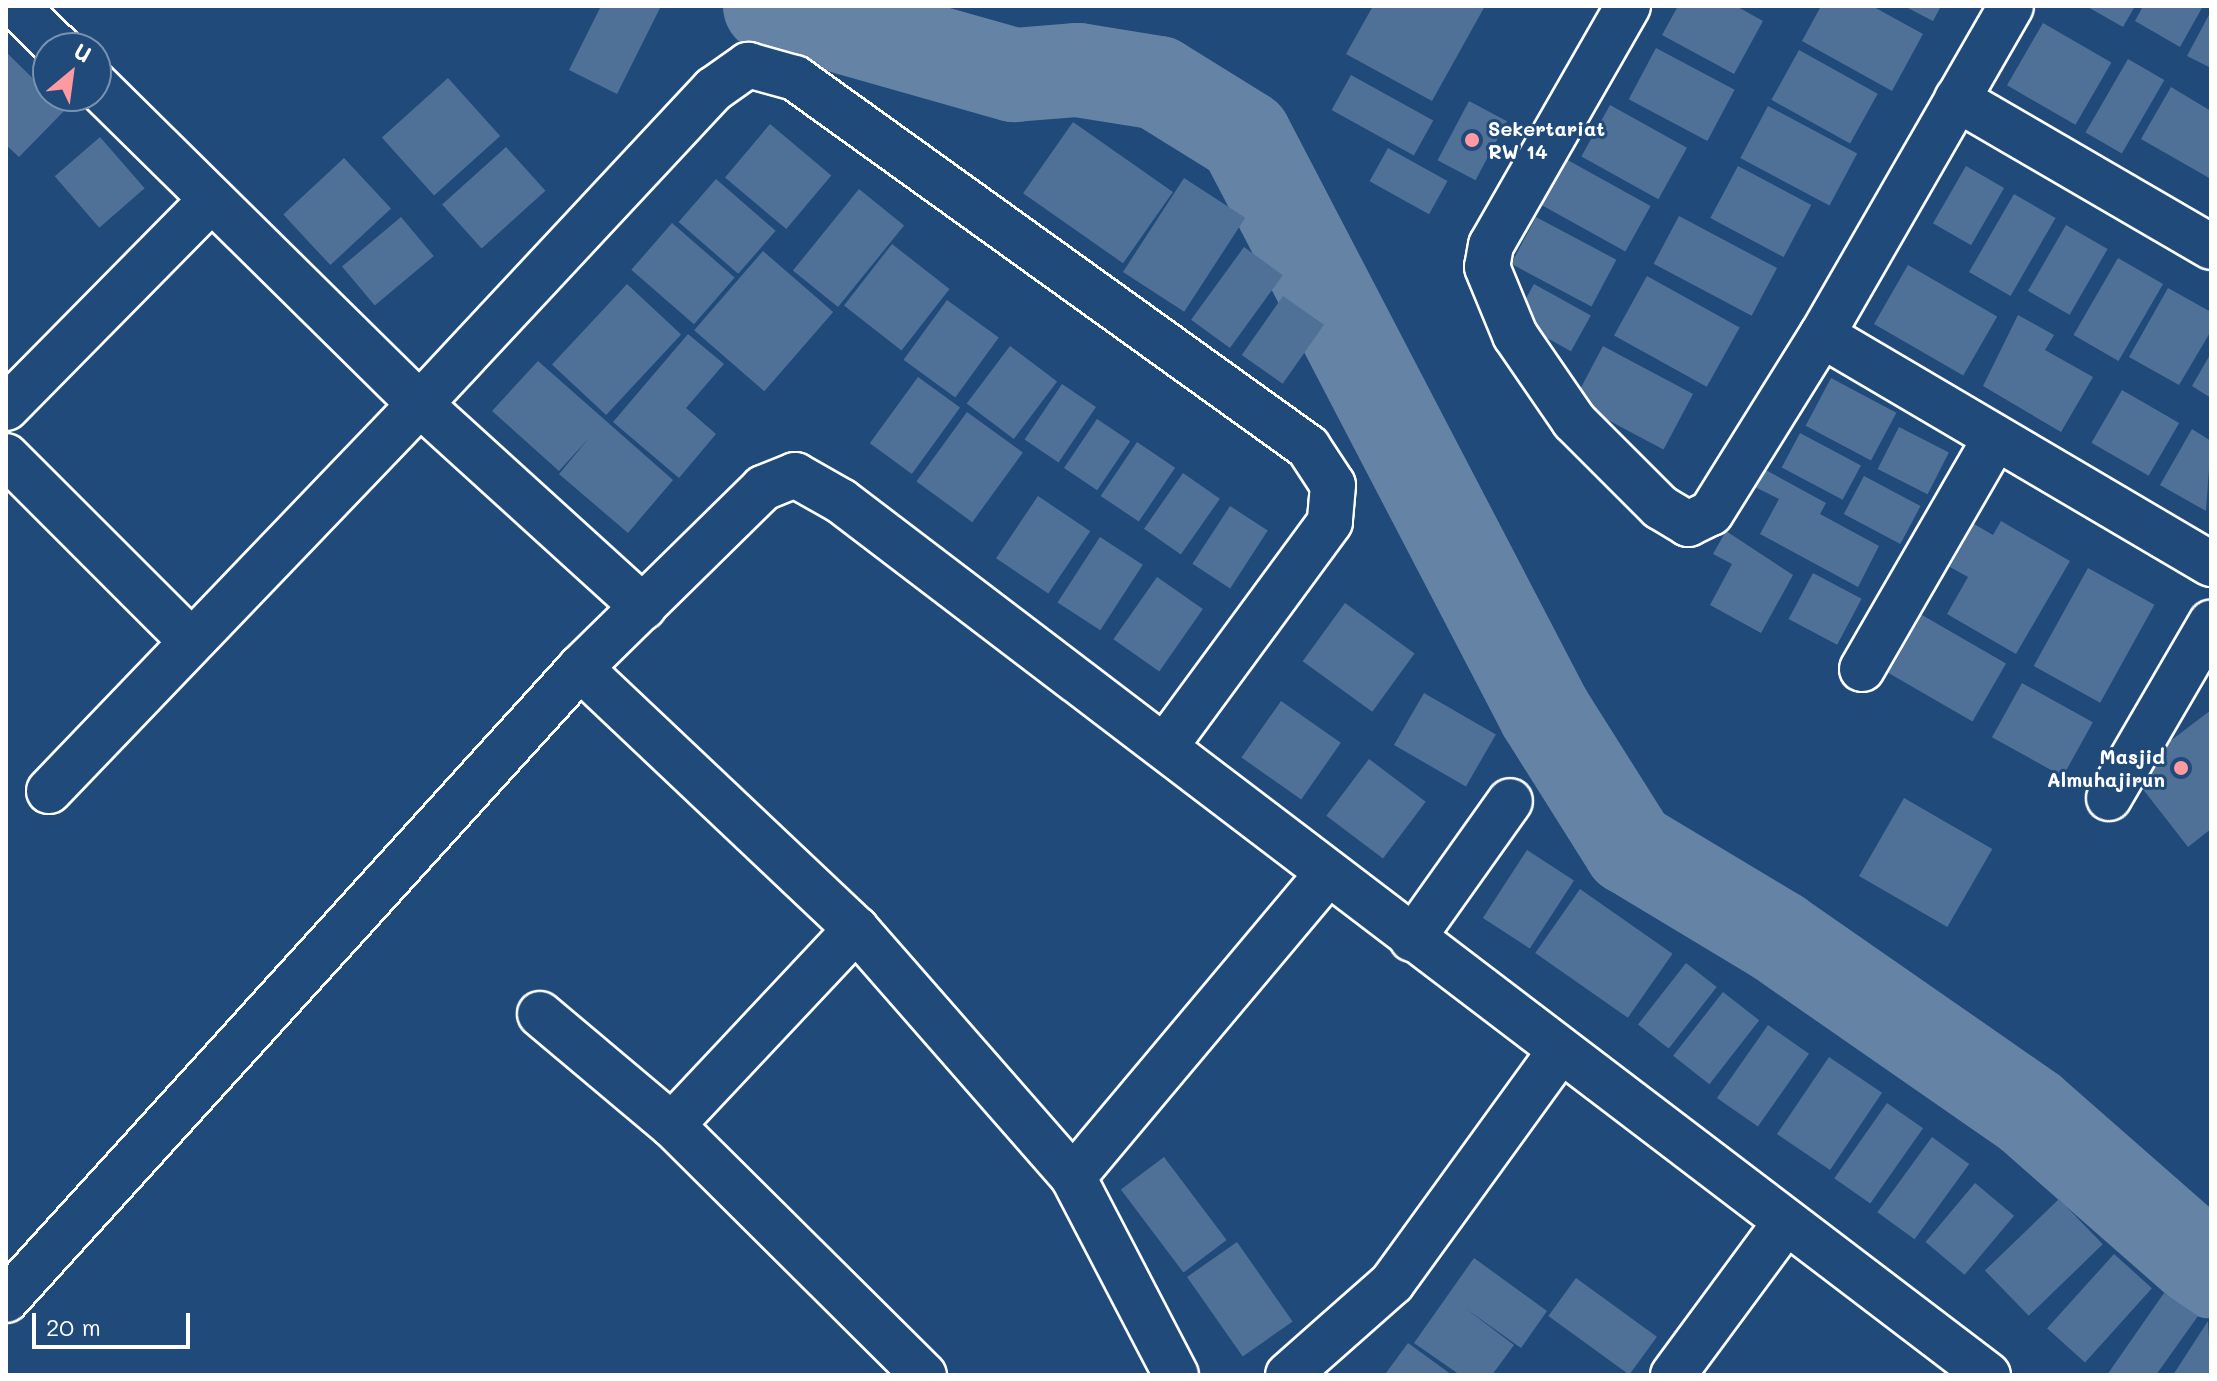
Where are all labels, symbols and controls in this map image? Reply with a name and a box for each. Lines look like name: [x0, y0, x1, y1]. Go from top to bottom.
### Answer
north arrow: [32, 32, 112, 112]
text: U: [69, 36, 97, 69]
place label: Sekertariat RW 14: [1488, 116, 1605, 163]
marker: Sekertariat RW 14: [1463, 131, 1481, 149]
place label: Masjid Almuhajirun: [2047, 744, 2165, 791]
marker: Masjid Almuhajirun: [2172, 759, 2190, 777]
scale bar: [36, 1297, 194, 1347]
text: 20 m: [46, 1311, 101, 1342]

